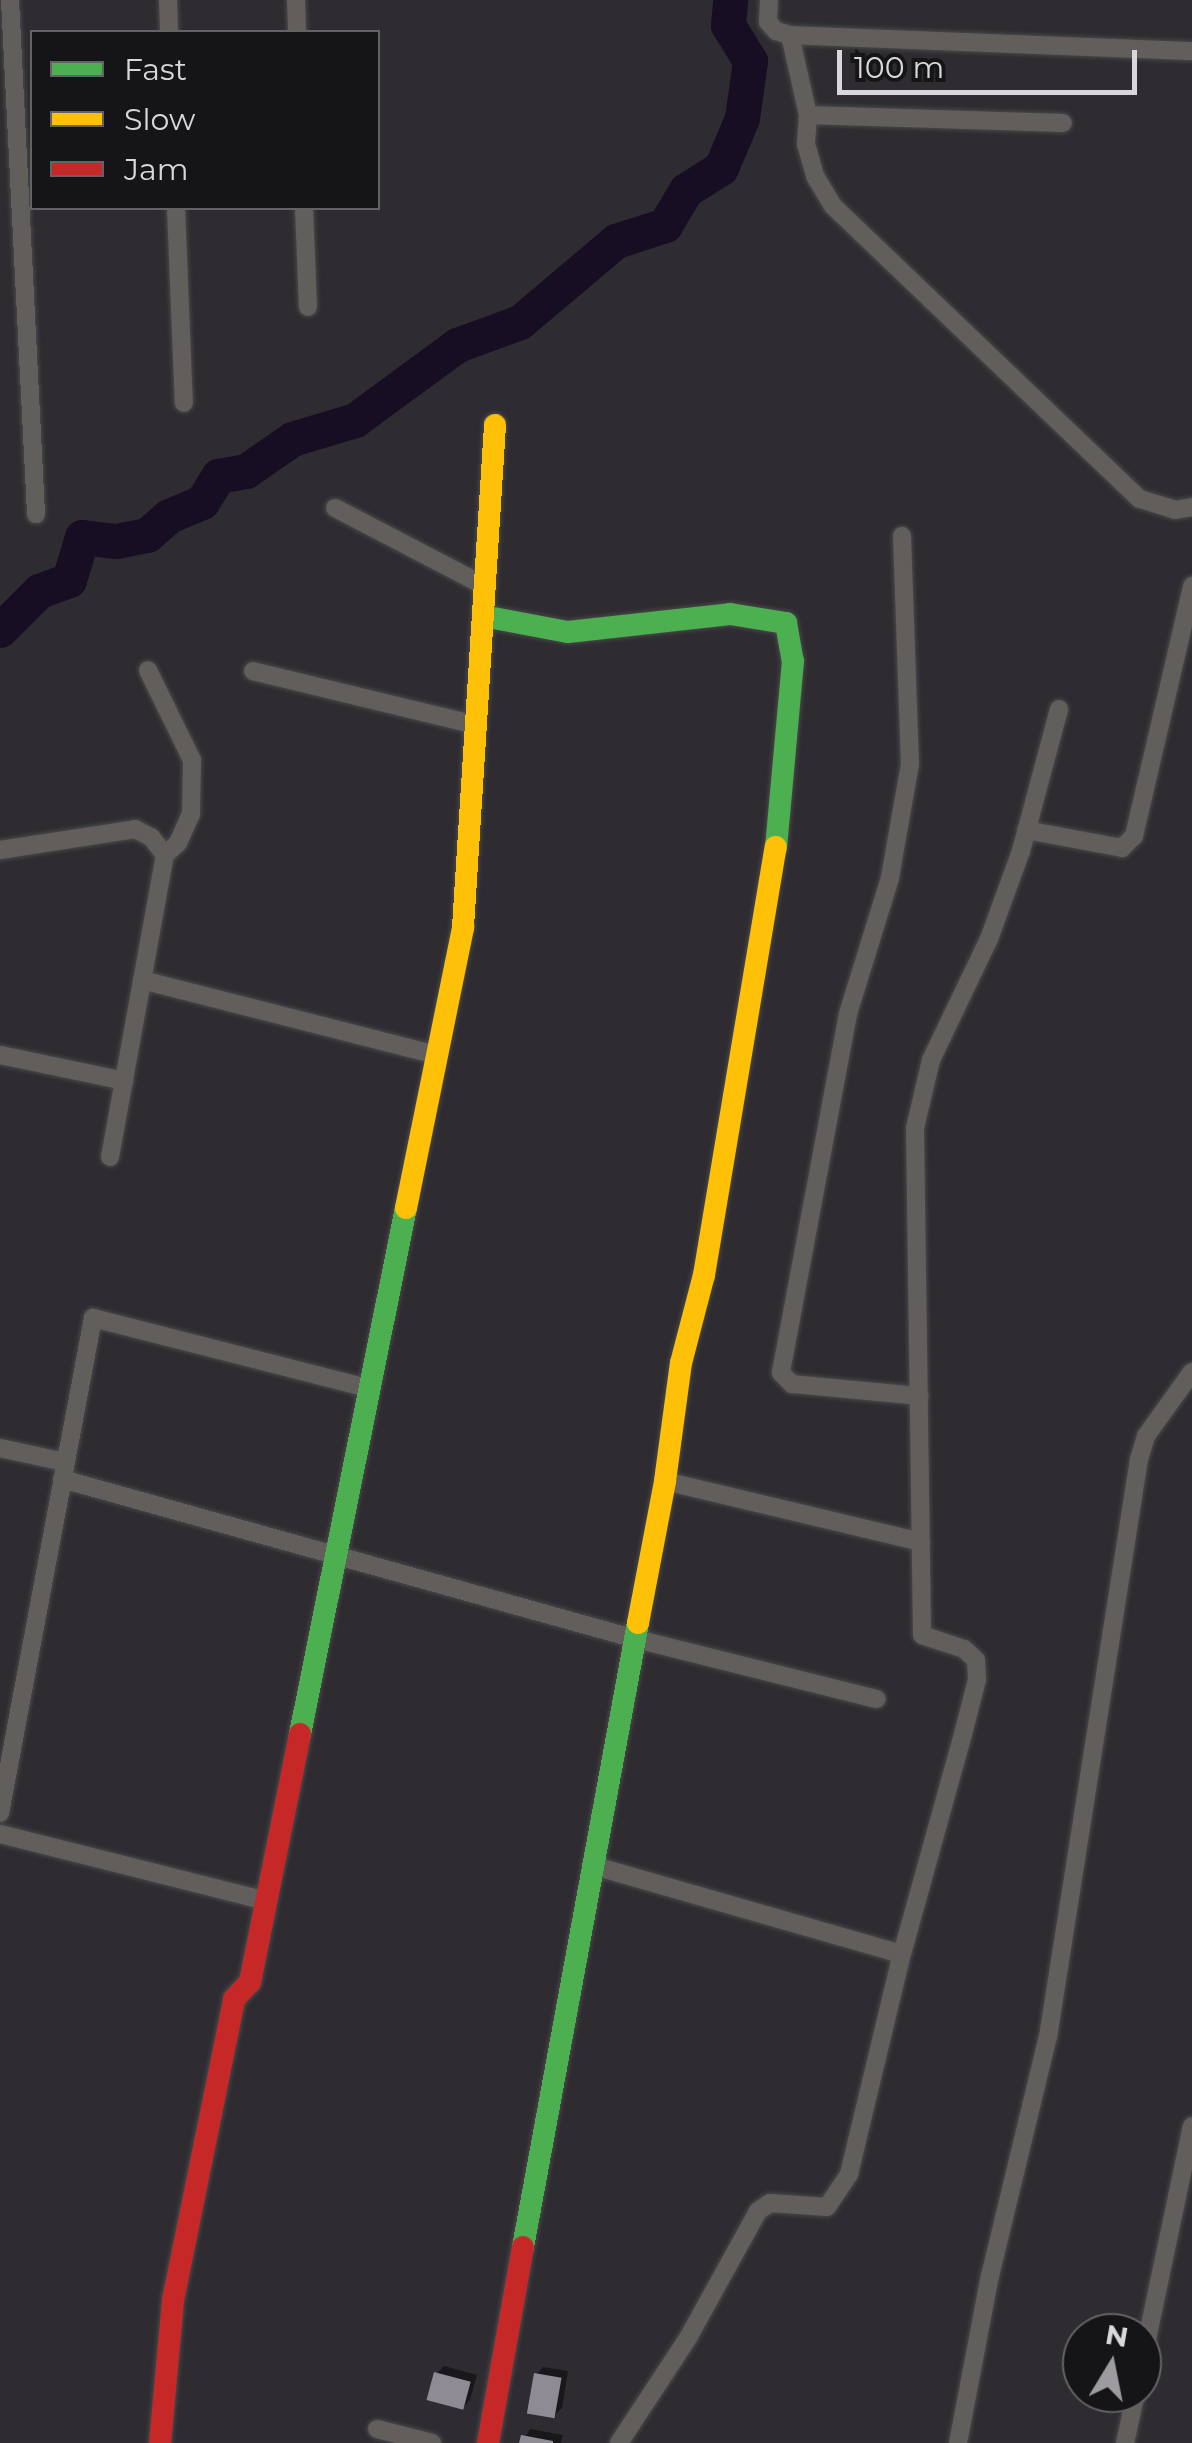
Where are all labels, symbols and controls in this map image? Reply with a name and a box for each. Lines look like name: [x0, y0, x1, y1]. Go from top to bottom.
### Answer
legend: [30, 30, 380, 210]
scale bar: [842, 30, 1142, 92]
text: 100 m: [854, 49, 944, 86]
text: Fast: [124, 51, 187, 88]
text: Slow: [124, 101, 195, 138]
text: Jam: [124, 151, 189, 188]
north arrow: [1062, 2313, 1162, 2413]
text: N: [1103, 2317, 1131, 2354]

